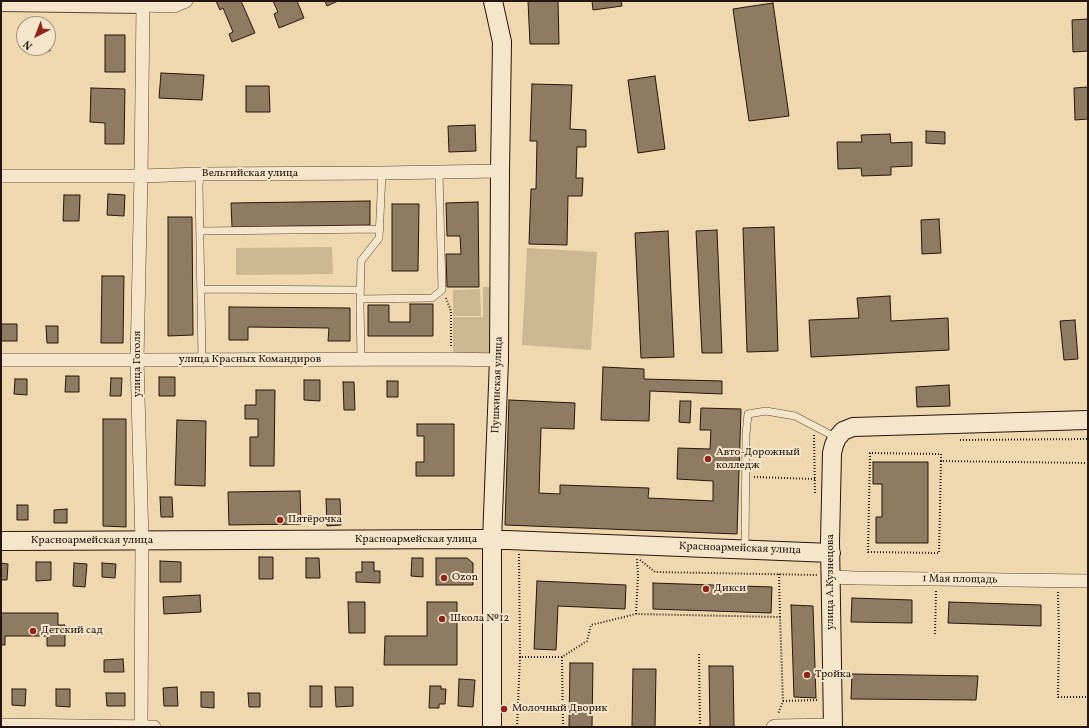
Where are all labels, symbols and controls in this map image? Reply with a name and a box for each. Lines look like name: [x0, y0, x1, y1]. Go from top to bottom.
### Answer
north arrow: [16, 16, 56, 56]
text: N: [20, 36, 36, 53]
street label: Вельгийская улица: [202, 167, 298, 181]
street label: улица Гоголя: [131, 331, 145, 397]
street label: Пушкинская улица: [490, 336, 506, 434]
street label: улица Красных Командиров: [179, 353, 321, 367]
place label: Авто-Дорожный колледж: [716, 446, 800, 472]
marker: Авто-Дорожный колледж: [703, 454, 713, 464]
place label: Пятёрочка: [288, 513, 342, 527]
marker: Пятёрочка: [275, 515, 285, 525]
street label: Красноармейская улица: [355, 533, 477, 547]
street label: Красноармейская улица: [31, 534, 153, 548]
street label: улица А.Кузнецова: [824, 534, 838, 630]
street label: Красноармейская улица: [679, 540, 801, 558]
place label: Ozon: [452, 571, 478, 585]
marker: Ozon: [439, 573, 449, 583]
street label: 1 Мая площадь: [922, 573, 998, 587]
place label: Дикси: [714, 582, 746, 596]
marker: Дикси: [701, 584, 711, 594]
place label: Школа №12: [450, 612, 509, 626]
marker: Школа №12: [437, 614, 447, 624]
place label: Детский сад: [41, 624, 103, 638]
marker: Детский сад: [28, 626, 38, 636]
place label: Тройка: [815, 668, 851, 682]
marker: Тройка: [802, 670, 812, 680]
place label: Молочный Дворик: [512, 702, 607, 716]
marker: Молочный Дворик: [499, 704, 509, 714]

